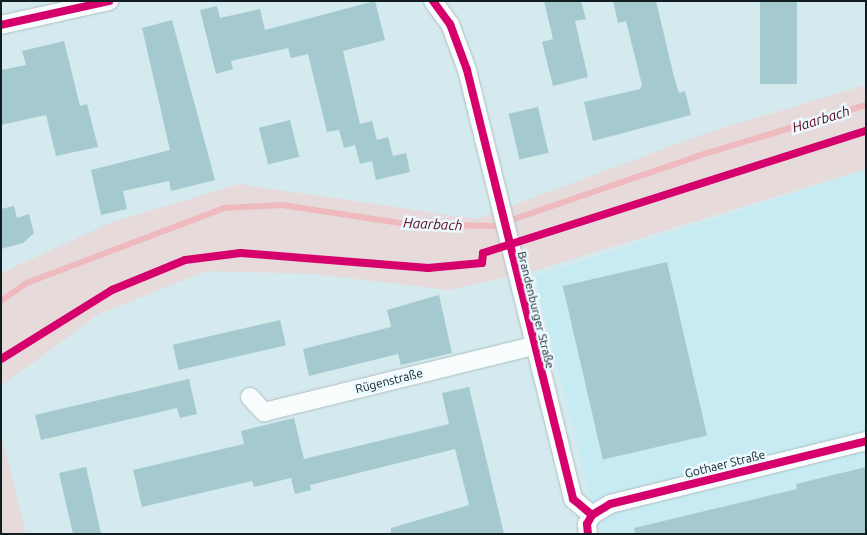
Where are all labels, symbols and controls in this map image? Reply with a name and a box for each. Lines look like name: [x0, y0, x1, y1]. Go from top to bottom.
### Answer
water label: Haarbach: [790, 102, 852, 136]
water label: Haarbach: [403, 214, 463, 234]
street label: Brandenburger Straße: [514, 250, 558, 370]
street label: Rügenstraße: [354, 366, 424, 396]
street label: Gothaer Straße: [683, 447, 767, 481]

